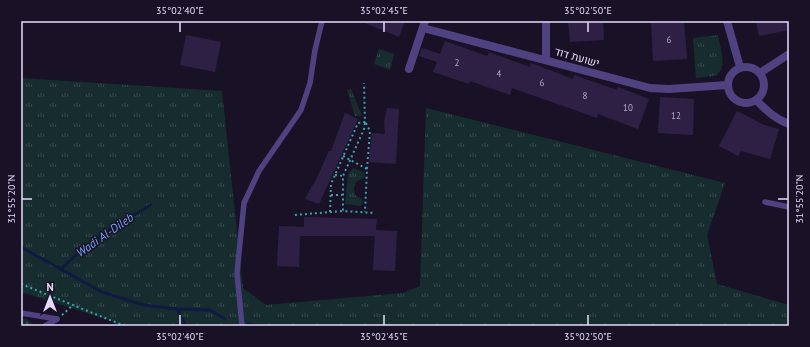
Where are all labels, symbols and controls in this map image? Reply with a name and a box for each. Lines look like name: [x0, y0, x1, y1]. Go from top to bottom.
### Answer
text: 35°02'40"E: [156, 4, 204, 17]
text: 35°02'45"E: [360, 4, 408, 17]
text: 35°02'50"E: [564, 4, 612, 17]
house number: 6: [667, 34, 672, 45]
street label: ישועת דוד: [553, 44, 601, 70]
house number: 2: [455, 57, 460, 68]
house number: 4: [497, 68, 502, 79]
house number: 6: [540, 77, 545, 88]
house number: 8: [583, 90, 588, 101]
house number: 10: [623, 102, 633, 113]
house number: 12: [671, 110, 681, 121]
text: 31°55'20"N: [5, 174, 18, 224]
text: 31°55'20"N: [793, 174, 806, 224]
water label: Wadi Al-Dileb: [73, 209, 136, 260]
north arrow: [30, 277, 70, 317]
text: N: [46, 280, 54, 294]
text: 35°02'40"E: [156, 330, 204, 343]
text: 35°02'45"E: [360, 330, 408, 343]
text: 35°02'50"E: [564, 330, 612, 343]

